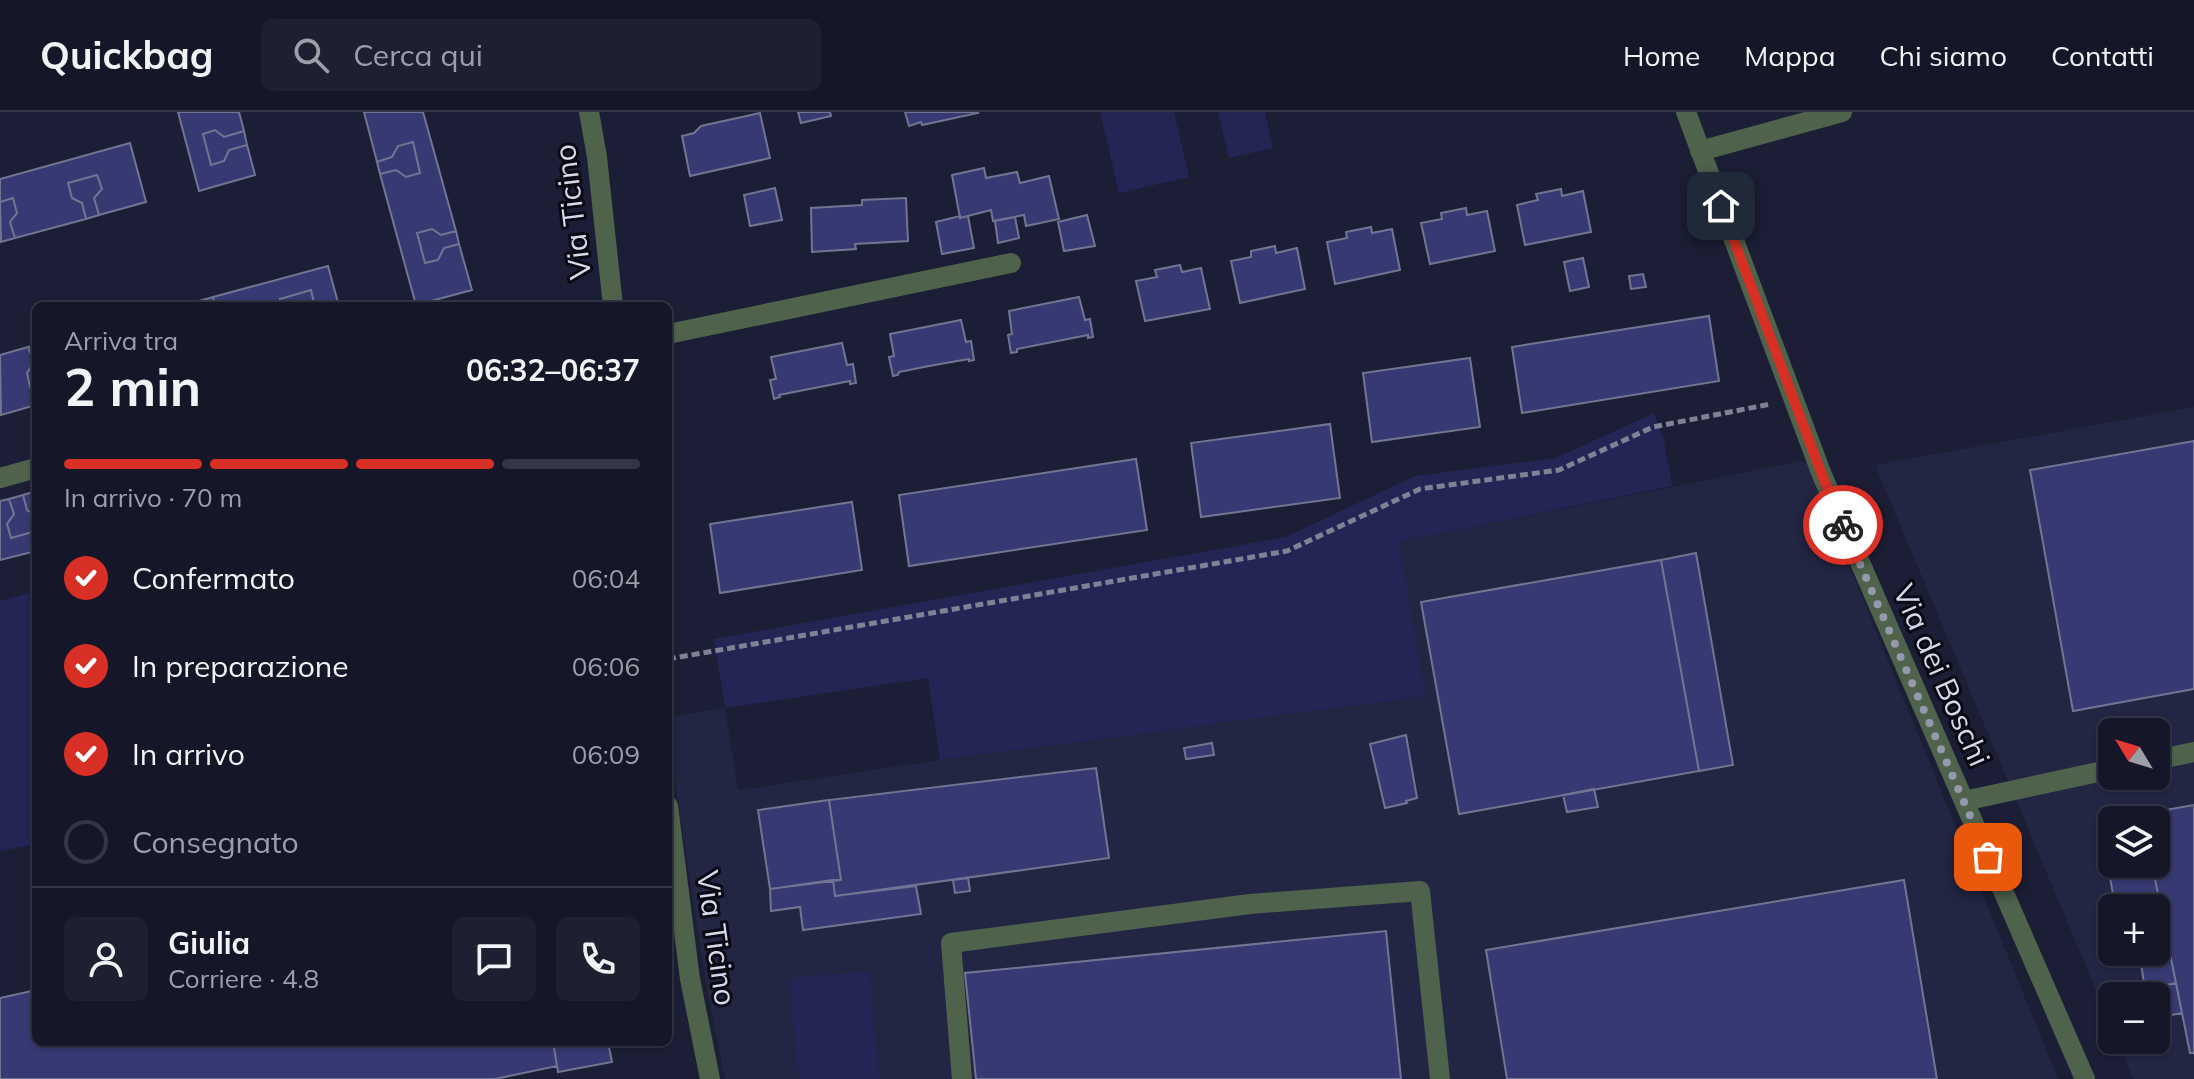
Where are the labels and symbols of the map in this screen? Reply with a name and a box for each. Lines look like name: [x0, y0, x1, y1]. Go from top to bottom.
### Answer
street label: Via Ticino: [545, 142, 599, 282]
pin: [1687, 172, 1755, 240]
courier: [1803, 485, 1883, 565]
street label: Via dei Boschi: [1885, 578, 1999, 772]
north arrow: [2098, 718, 2170, 790]
pin: [1954, 823, 2022, 891]
street label: Via Ticino: [689, 868, 745, 1008]

